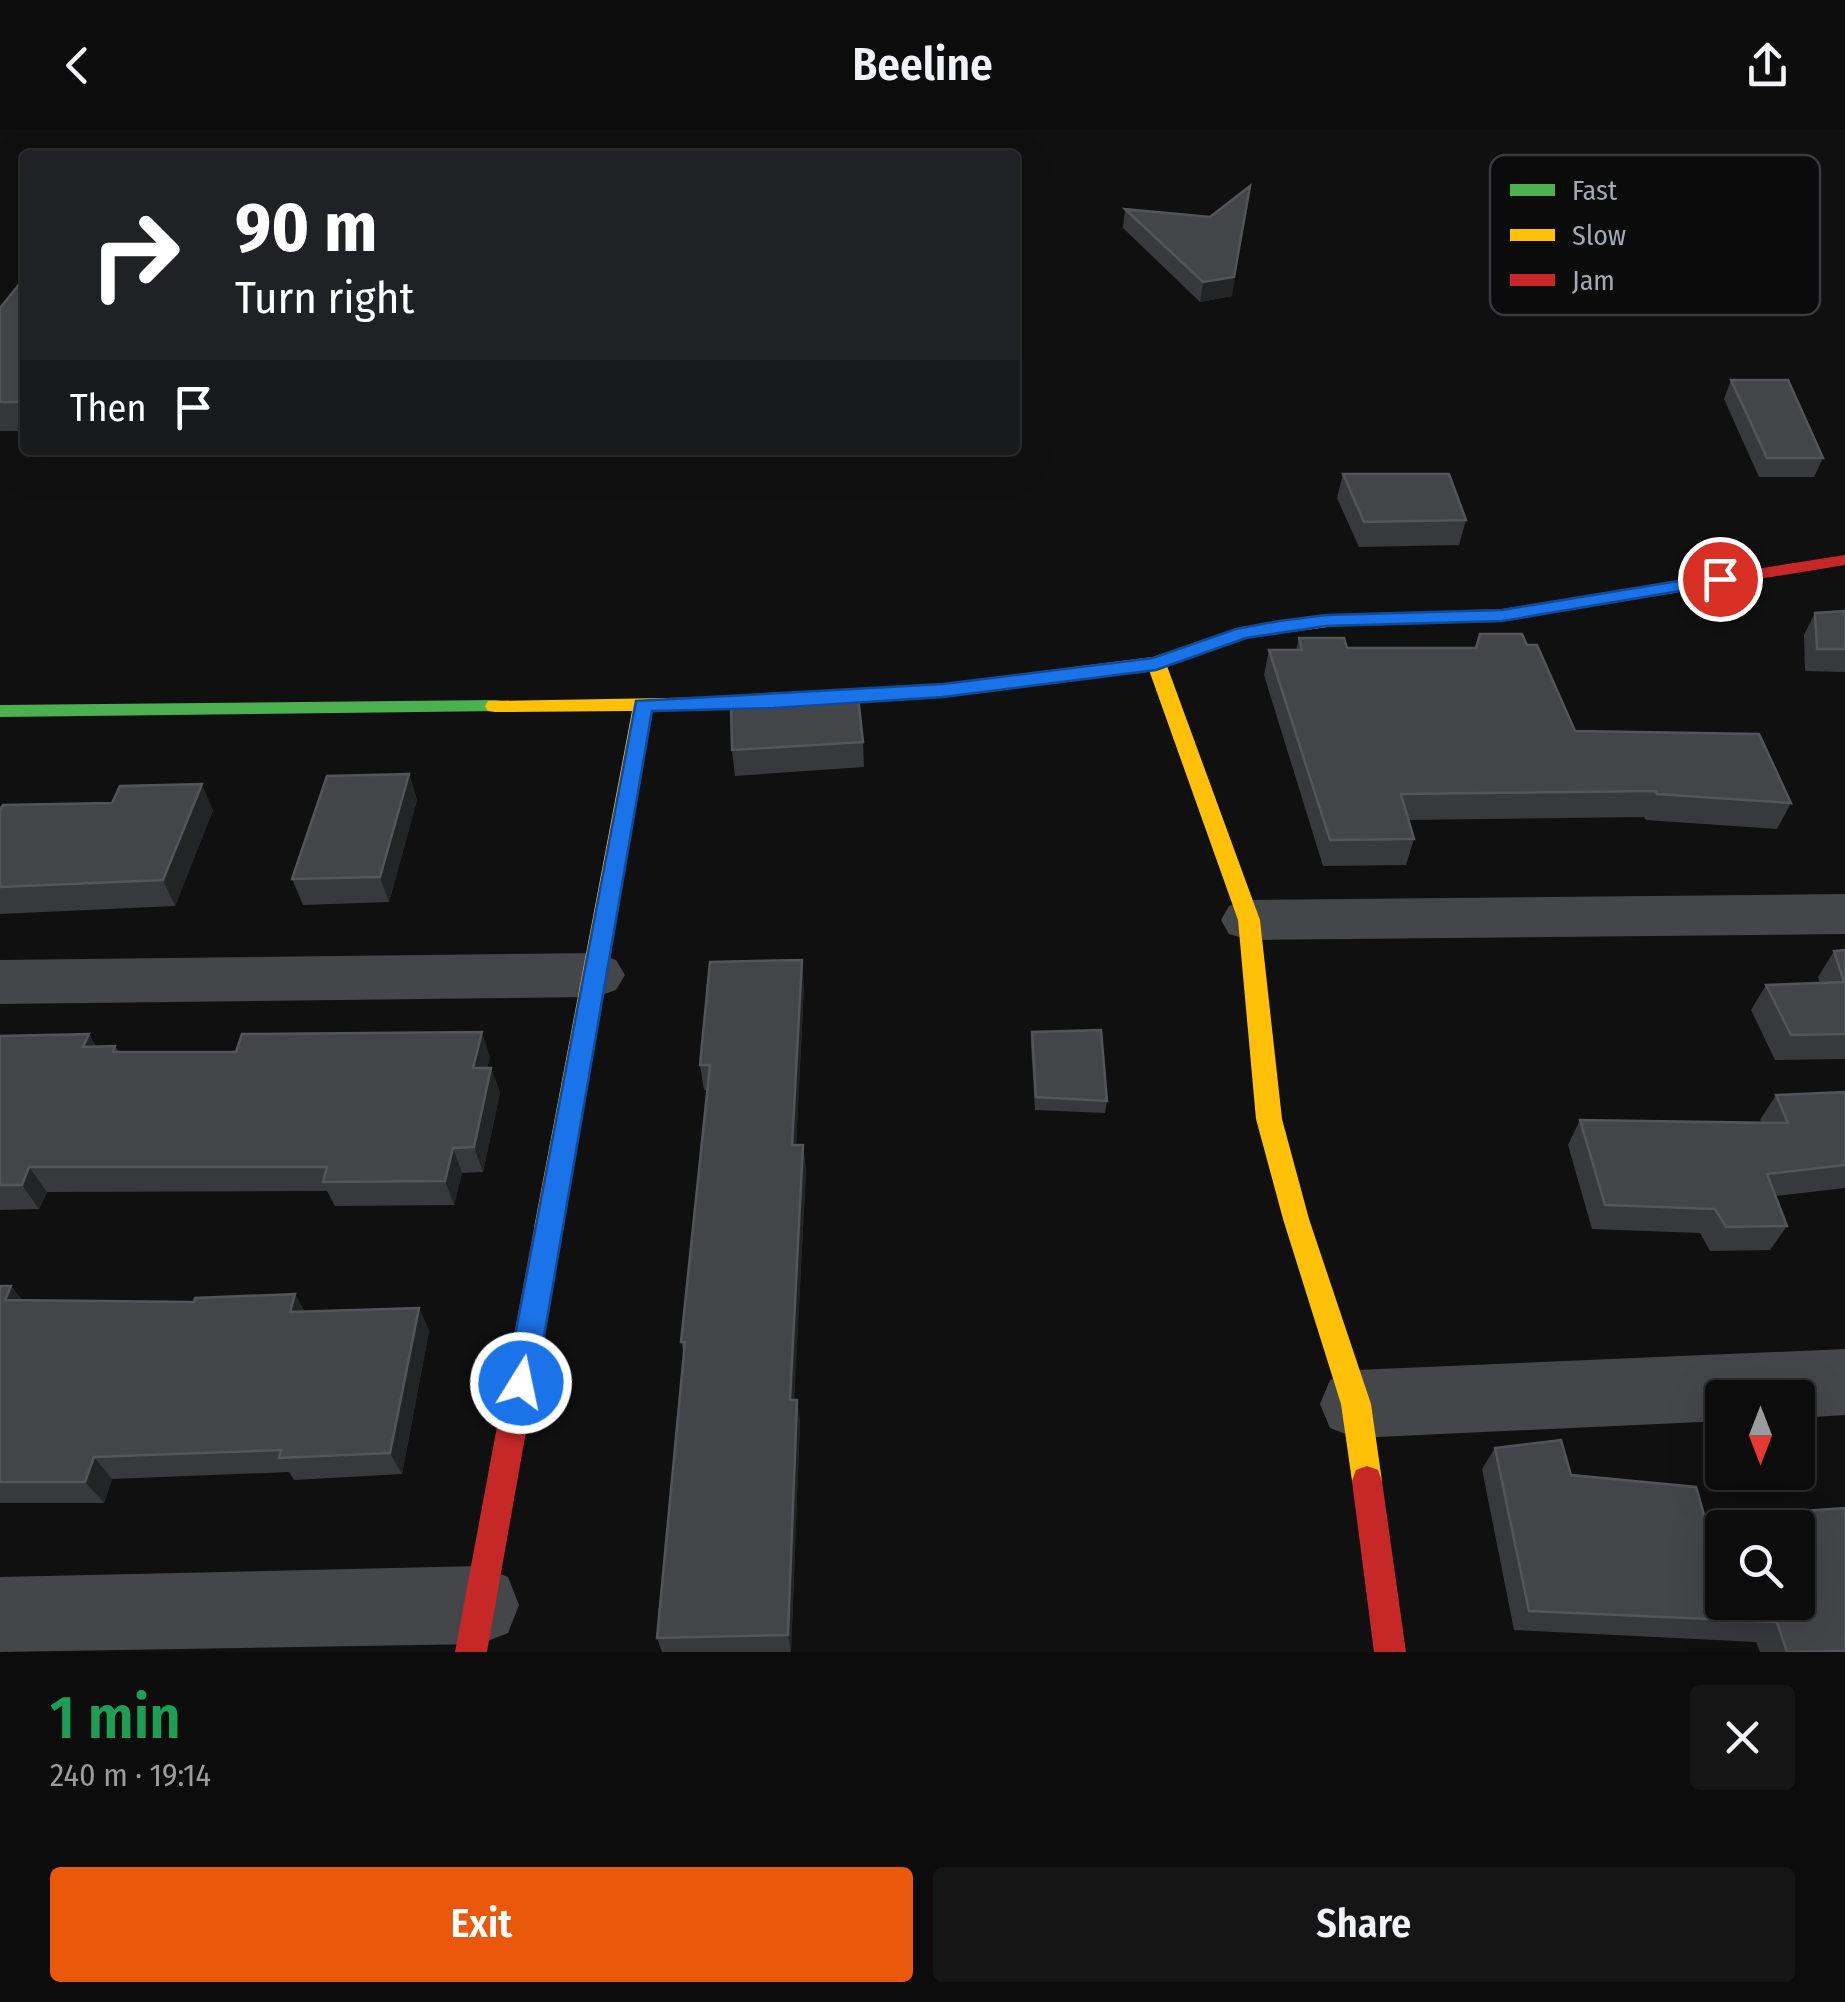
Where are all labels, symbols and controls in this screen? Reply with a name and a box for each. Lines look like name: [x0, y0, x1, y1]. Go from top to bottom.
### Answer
icon: back: [50, 38, 105, 93]
text: Beeline: [852, 38, 993, 92]
icon: share: [1740, 38, 1795, 93]
legend: [1490, 155, 1820, 315]
text: Fast: [1572, 174, 1618, 207]
text: 90 m: [235, 186, 377, 270]
icon: right: [70, 190, 200, 320]
text: Slow: [1572, 219, 1626, 252]
text: Jam: [1572, 264, 1615, 297]
text: Turn right: [235, 271, 414, 325]
icon: arrive: [166, 380, 221, 435]
text: Then: [70, 385, 146, 431]
pin: [1678, 537, 1763, 622]
icon: arrive: [1693, 552, 1748, 607]
position arrow: [469, 1331, 573, 1435]
north arrow: [1705, 1380, 1815, 1490]
map controls: [1705, 1380, 1815, 1620]
button: search: [1705, 1510, 1815, 1620]
text: 1 min: [50, 1682, 181, 1754]
button: close: [1690, 1685, 1795, 1790]
text: 240 m · 19:14: [50, 1756, 211, 1794]
button: Exit: [50, 1867, 913, 1982]
button: Share: [933, 1867, 1795, 1982]

